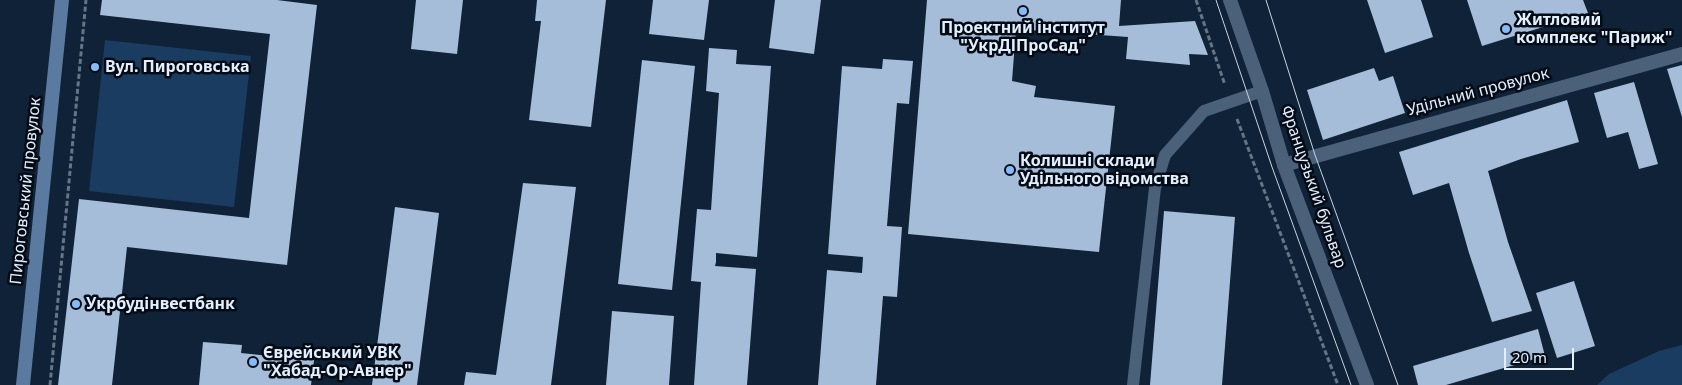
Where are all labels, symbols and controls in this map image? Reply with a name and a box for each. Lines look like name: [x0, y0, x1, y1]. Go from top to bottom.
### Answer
marker: Проектний інститут "УкрДІПроСад": [1017, 5, 1029, 17]
place label: Житловий комплекс "Париж": [1516, 10, 1673, 48]
place label: Проектний інститут "УкрДІПроСад": [941, 18, 1105, 56]
marker: Житловий комплекс "Париж": [1500, 23, 1512, 35]
place label: Вул. Пироговська: [105, 57, 249, 77]
marker: Вул. Пироговська: [89, 61, 101, 73]
street label: Удільний провулок: [1405, 64, 1551, 120]
street label: Пироговський провулок: [7, 97, 45, 285]
street label: Французький бульвар: [1276, 103, 1350, 271]
place label: Колишні склади Удільного відомства: [1020, 151, 1189, 189]
marker: Колишні склади Удільного відомства: [1004, 164, 1016, 176]
place label: Укрбудінвестбанк: [86, 294, 235, 314]
marker: Укрбудінвестбанк: [70, 298, 82, 310]
scale bar: [1507, 338, 1577, 370]
place label: Єврейський УВК "Хабад-Ор-Авнер": [263, 343, 412, 381]
text: 20 m: [1512, 347, 1547, 367]
marker: Єврейський УВК "Хабад-Ор-Авнер": [247, 356, 259, 368]

